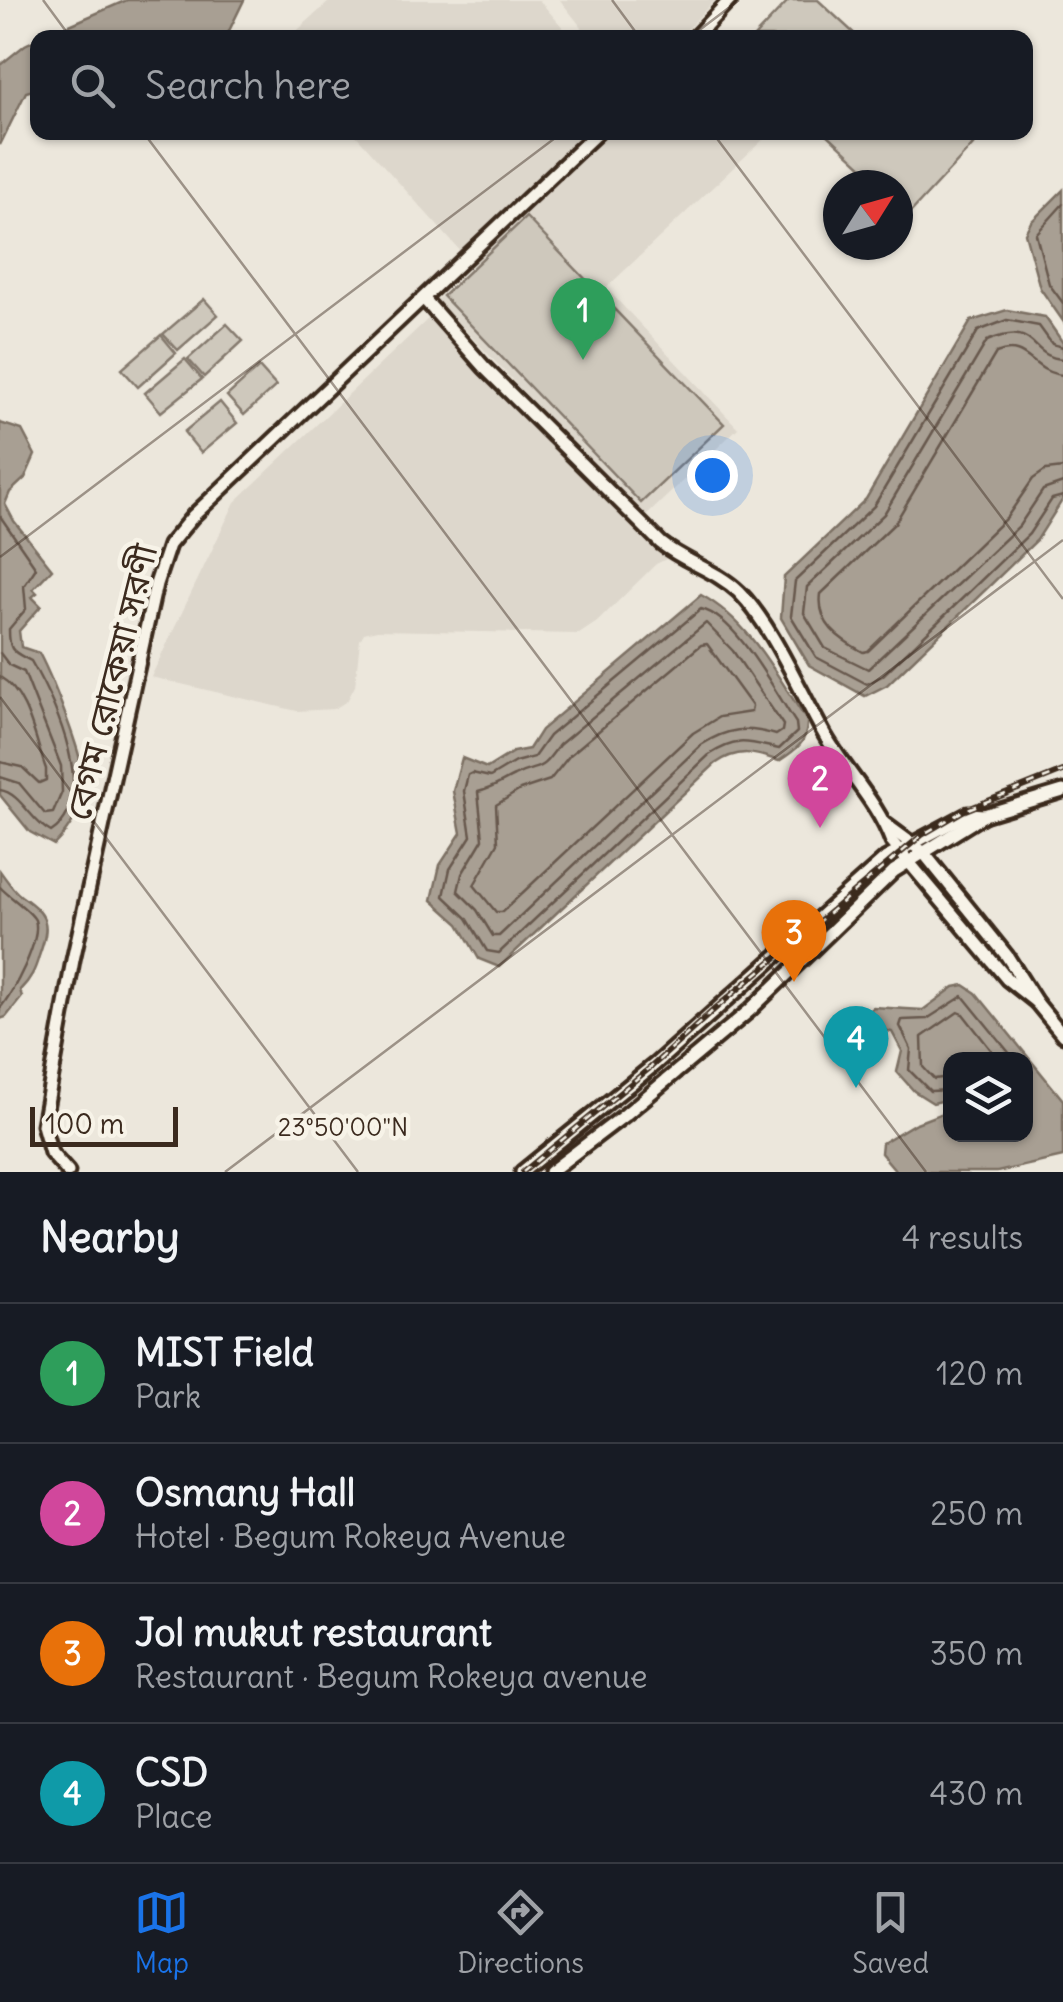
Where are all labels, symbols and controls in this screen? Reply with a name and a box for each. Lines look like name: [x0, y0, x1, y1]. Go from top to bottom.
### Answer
search box: [30, 30, 1033, 140]
icon: search: [65, 58, 120, 113]
text: Search here: [145, 62, 351, 109]
north arrow: [823, 170, 913, 260]
pin: 1: [550, 278, 616, 360]
your location: [687, 450, 738, 501]
street label: বেগম রোকেয়া সরণী: [55, 539, 167, 825]
pin: 2: [788, 746, 852, 828]
pin: 3: [762, 900, 826, 982]
pin: 4: [824, 1006, 888, 1088]
map controls: [943, 1052, 1033, 1142]
button: layers: [943, 1052, 1033, 1142]
scale bar: [30, 1102, 178, 1146]
text: 100 m: [45, 1106, 124, 1142]
text: 23°50'00"N: [278, 1111, 408, 1143]
text: Nearby: [40, 1211, 179, 1263]
text: 4 results: [902, 1217, 1023, 1258]
text: MIST Field: [135, 1329, 314, 1376]
text: 1: [66, 1353, 79, 1394]
text: 120 m: [936, 1353, 1023, 1394]
text: Park: [135, 1376, 201, 1417]
text: Osmany Hall: [135, 1469, 355, 1516]
text: 2: [64, 1493, 81, 1534]
text: 250 m: [930, 1493, 1023, 1534]
text: Hotel · Begum Rokeya Avenue: [135, 1516, 566, 1557]
text: Jol mukut restaurant: [135, 1609, 492, 1656]
text: 3: [63, 1633, 82, 1674]
text: 350 m: [930, 1633, 1023, 1674]
text: Restaurant · Begum Rokeya avenue: [135, 1656, 647, 1697]
text: CSD: [135, 1749, 208, 1796]
text: 4: [63, 1773, 82, 1814]
text: 430 m: [930, 1773, 1023, 1814]
text: Place: [135, 1796, 212, 1837]
tab: Map: [134, 1885, 189, 1981]
tab: Directions: [457, 1885, 584, 1981]
tab: Saved: [852, 1885, 929, 1981]

